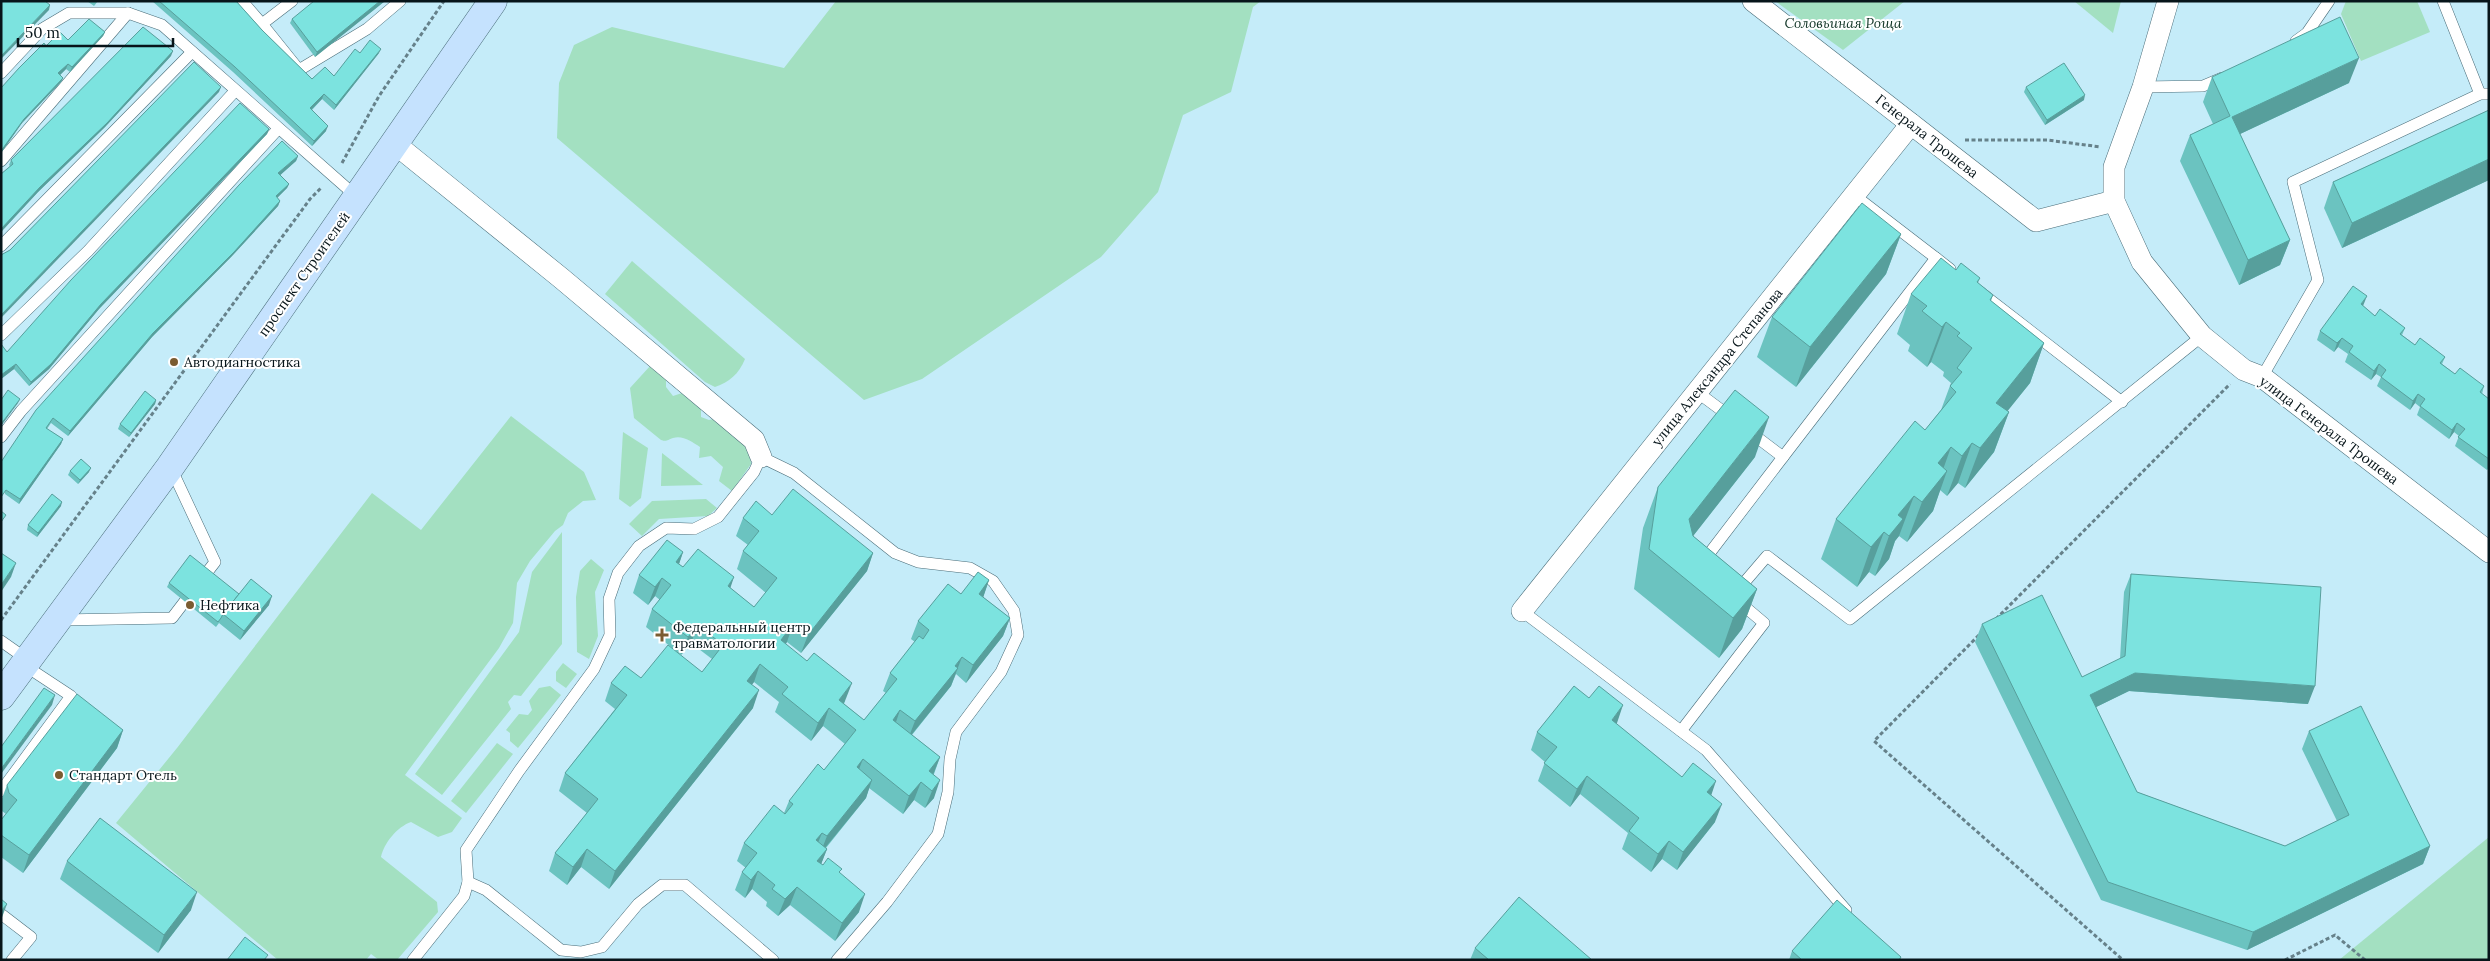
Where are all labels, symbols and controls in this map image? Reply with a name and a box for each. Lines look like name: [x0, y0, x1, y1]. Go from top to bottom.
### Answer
park label: Соловьиная Роща: [1784, 14, 1902, 32]
scale bar: [18, 15, 172, 47]
text: 50 m: [25, 23, 60, 42]
street label: Генерала Трошева: [1872, 90, 1982, 182]
street label: проспект Строителей: [254, 208, 354, 340]
street label: улица Александра Степанова: [1648, 284, 1786, 450]
place label: Автодиагностика: [183, 353, 300, 371]
marker: Автодиагностика: [168, 356, 180, 368]
street label: улица Генерала Трошева: [2256, 372, 2402, 488]
place label: Нефтика: [200, 596, 260, 614]
marker: Нефтика: [184, 599, 196, 611]
place label: Федеральный центр травматологии: [673, 618, 811, 652]
marker: Федеральный центр травматологии: [655, 628, 669, 642]
place label: Стандарт Отель: [69, 766, 177, 784]
marker: Стандарт Отель: [53, 769, 65, 781]

